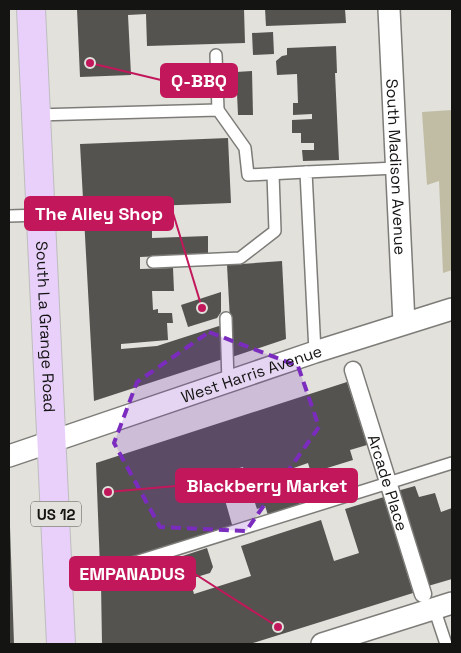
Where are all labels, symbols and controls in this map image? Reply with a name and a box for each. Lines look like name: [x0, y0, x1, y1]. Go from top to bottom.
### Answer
callout: Q-BBQ: [161, 64, 237, 97]
text: Q-BBQ: [171, 69, 227, 92]
street label: South Madison Avenue: [382, 78, 411, 255]
callout: The Alley Shop: [25, 197, 173, 230]
text: The Alley Shop: [35, 202, 163, 225]
street label: South La Grange Road: [31, 241, 61, 413]
street label: West Harris Avenue: [178, 340, 324, 407]
street label: Arcade Place: [363, 432, 413, 533]
callout: Blackberry Market: [176, 469, 357, 502]
text: Blackberry Market: [187, 474, 347, 497]
road number: US 12: [31, 502, 81, 526]
callout: EMPANADUS: [70, 557, 195, 590]
text: EMPANADUS: [79, 562, 185, 585]

